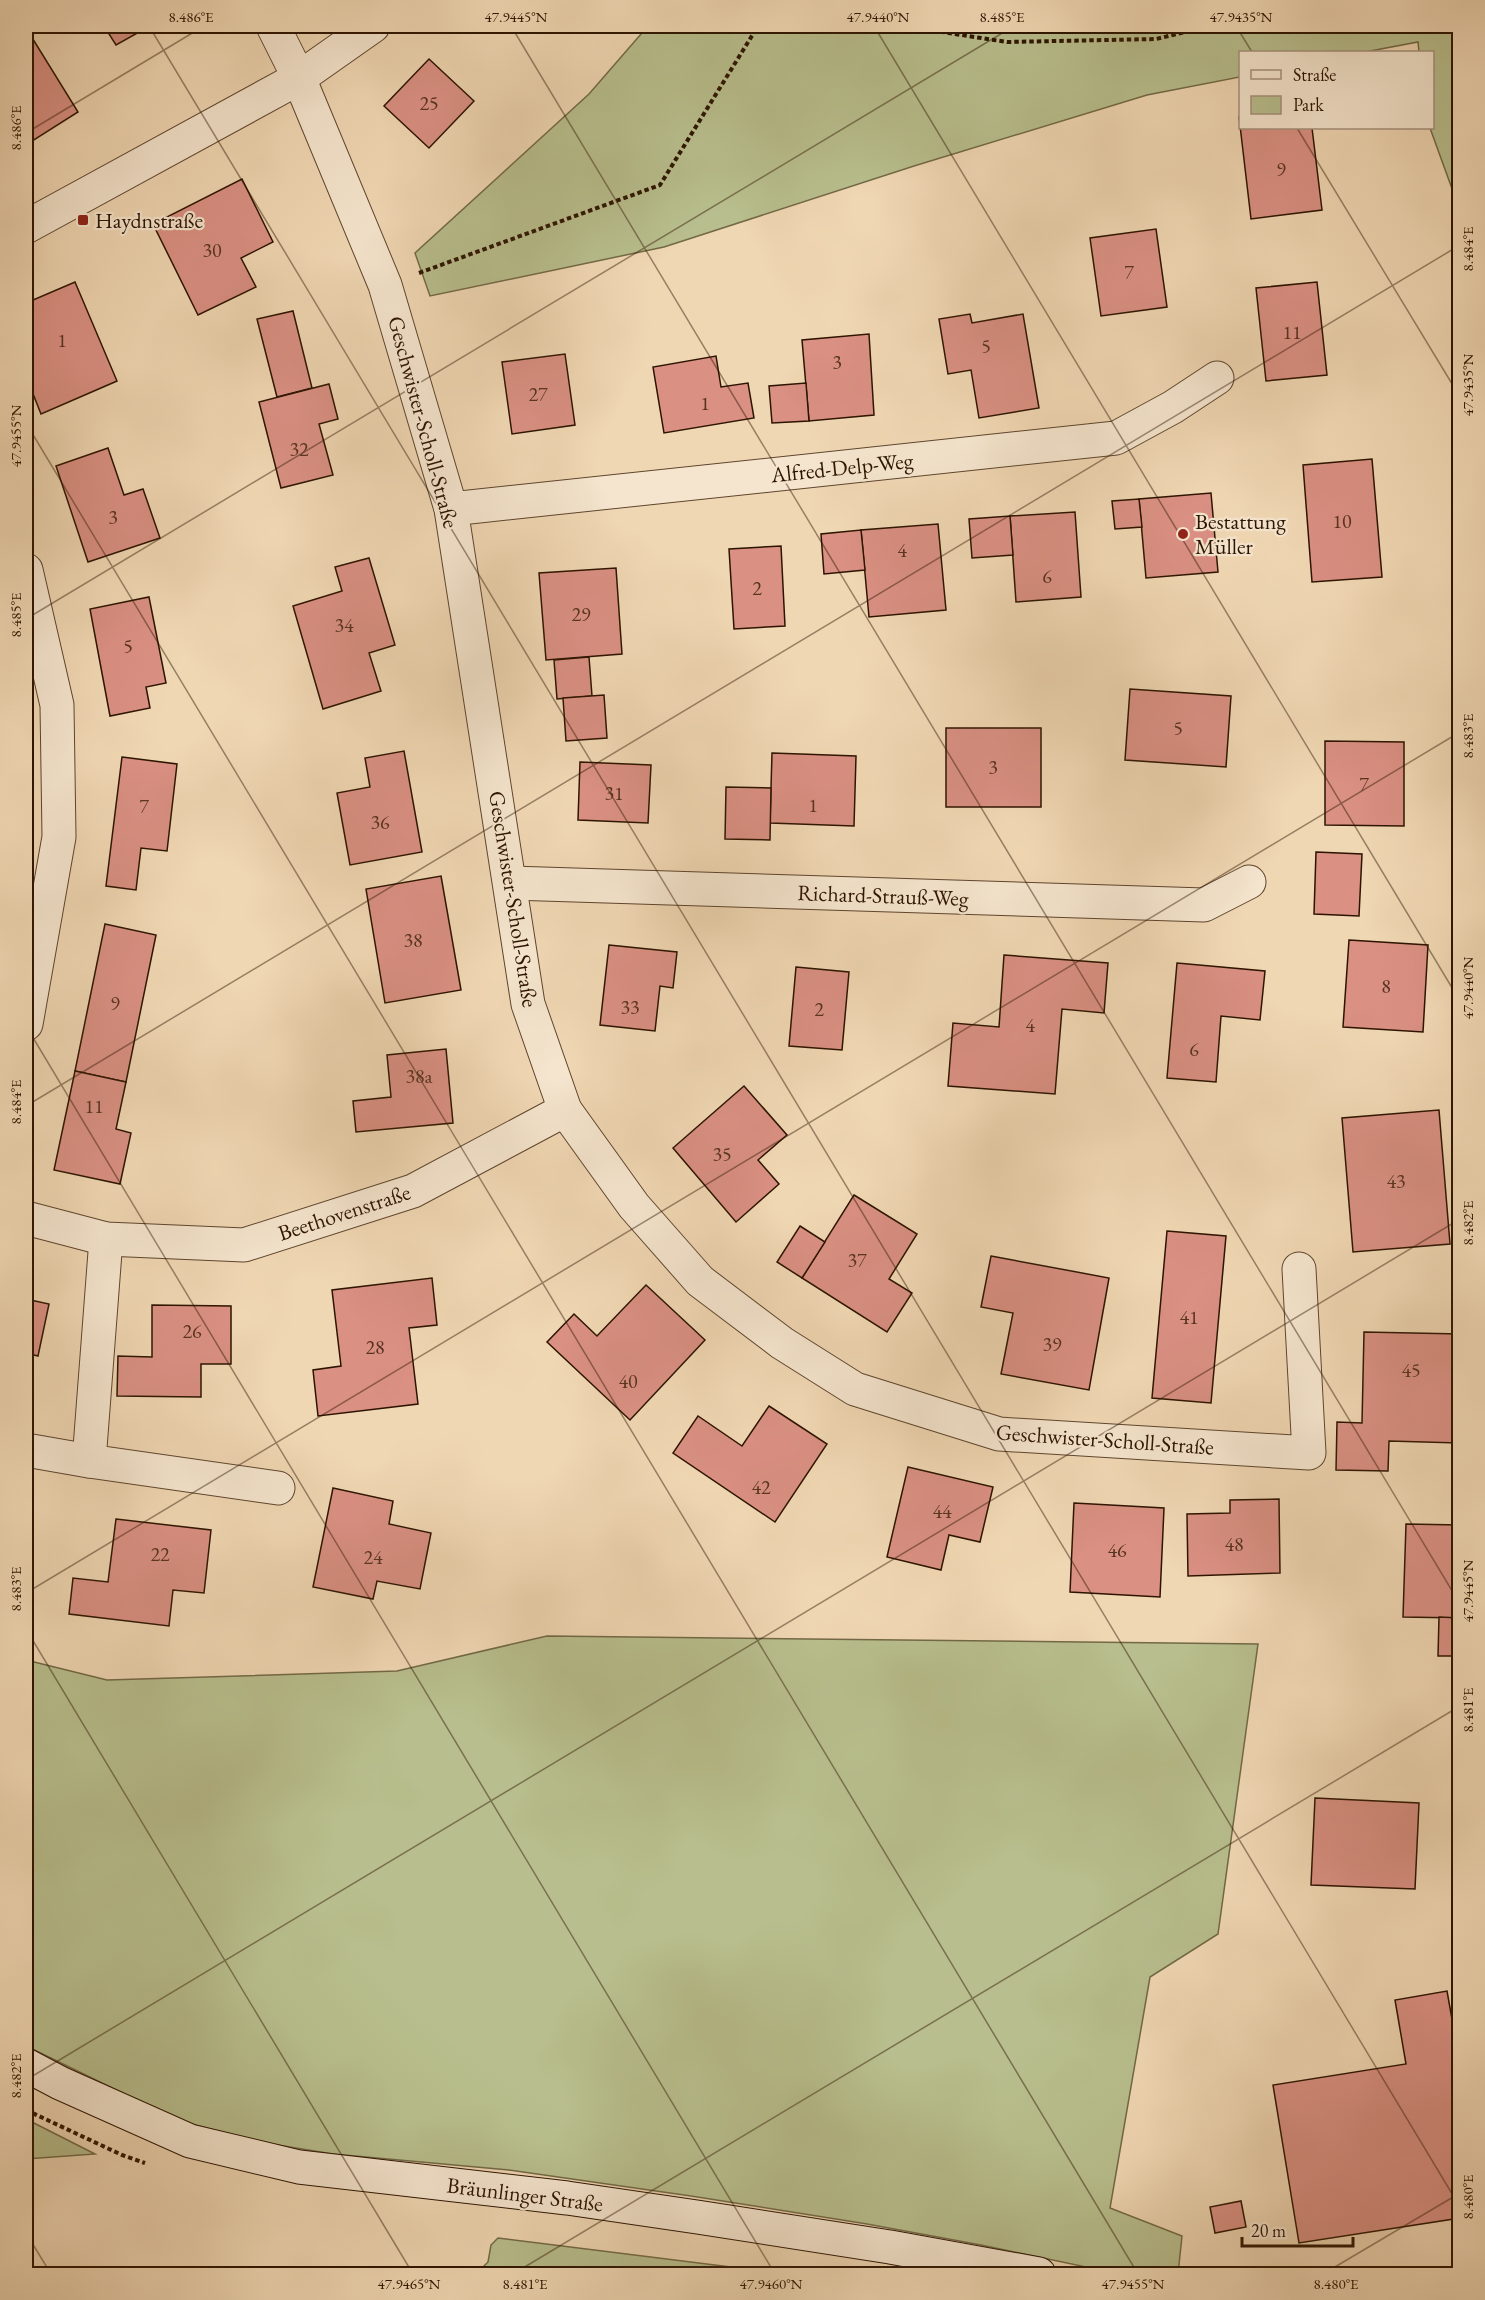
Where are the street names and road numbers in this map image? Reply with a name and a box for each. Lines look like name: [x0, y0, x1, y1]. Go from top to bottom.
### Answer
street label: Geschwister-Scholl-Straße: [381, 313, 466, 532]
street label: Alfred-Delp-Weg: [769, 446, 915, 489]
street label: Geschwister-Scholl-Straße: [482, 789, 545, 1010]
street label: Richard-Strauß-Weg: [797, 878, 969, 913]
street label: Beethovenstraße: [274, 1177, 415, 1248]
street label: Geschwister-Scholl-Straße: [995, 1417, 1215, 1462]
street label: Bräunlinger Straße: [445, 2171, 605, 2219]

